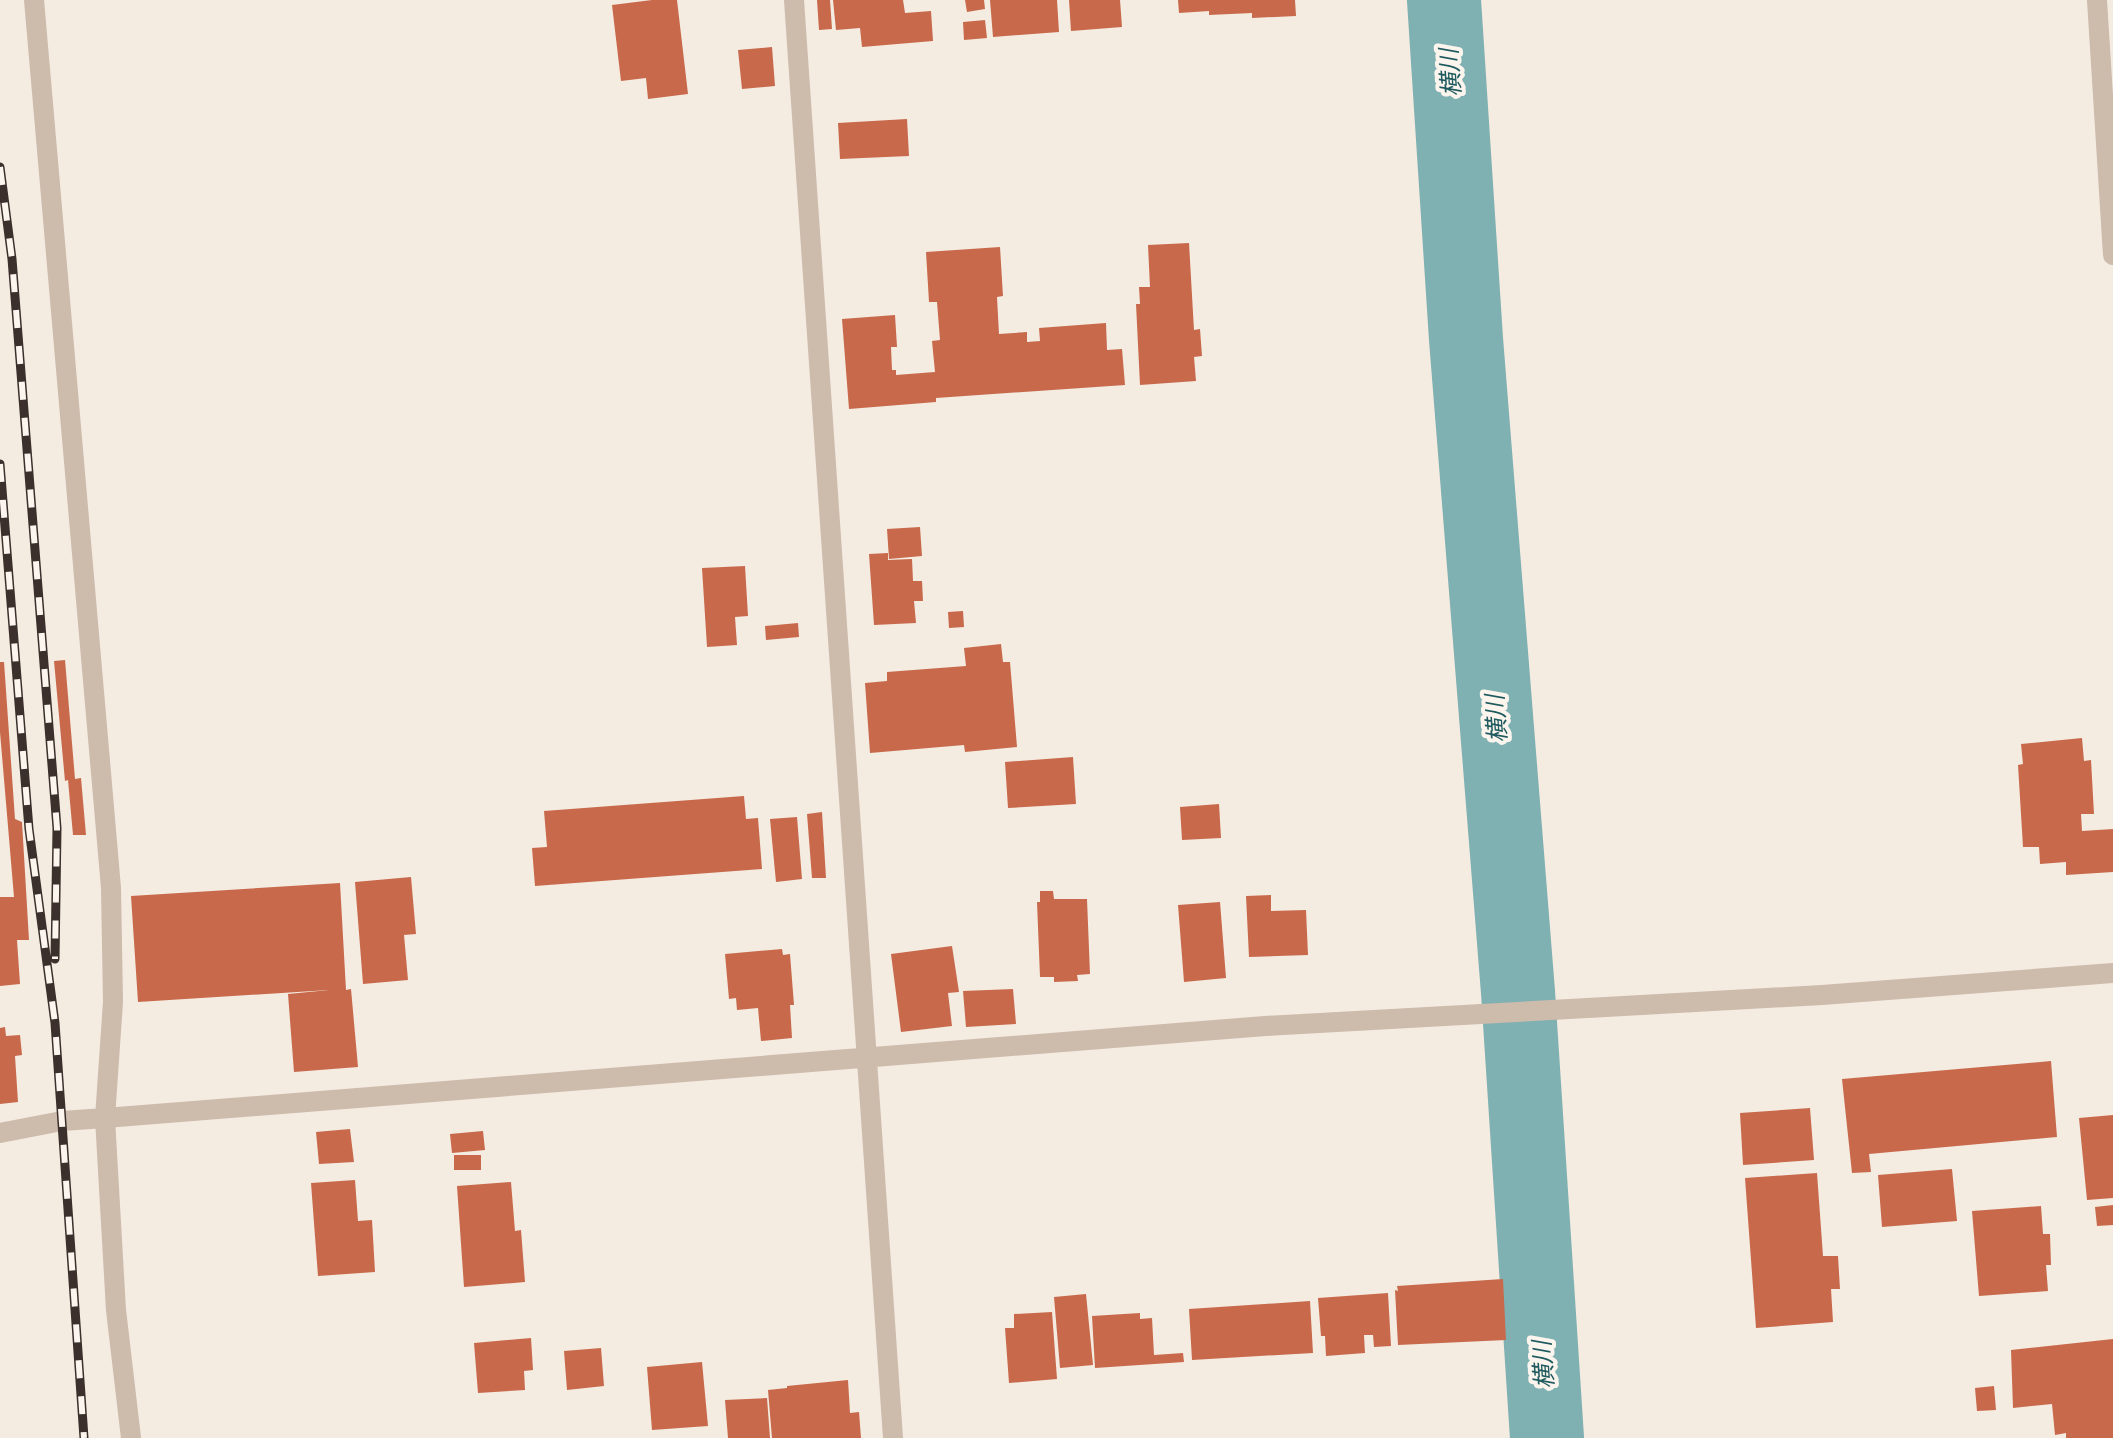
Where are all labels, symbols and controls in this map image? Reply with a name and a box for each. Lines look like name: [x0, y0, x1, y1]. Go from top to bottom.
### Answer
water label: 横川: [1433, 45, 1465, 98]
water label: 横川: [1479, 691, 1511, 744]
water label: 横川: [1526, 1337, 1558, 1390]

